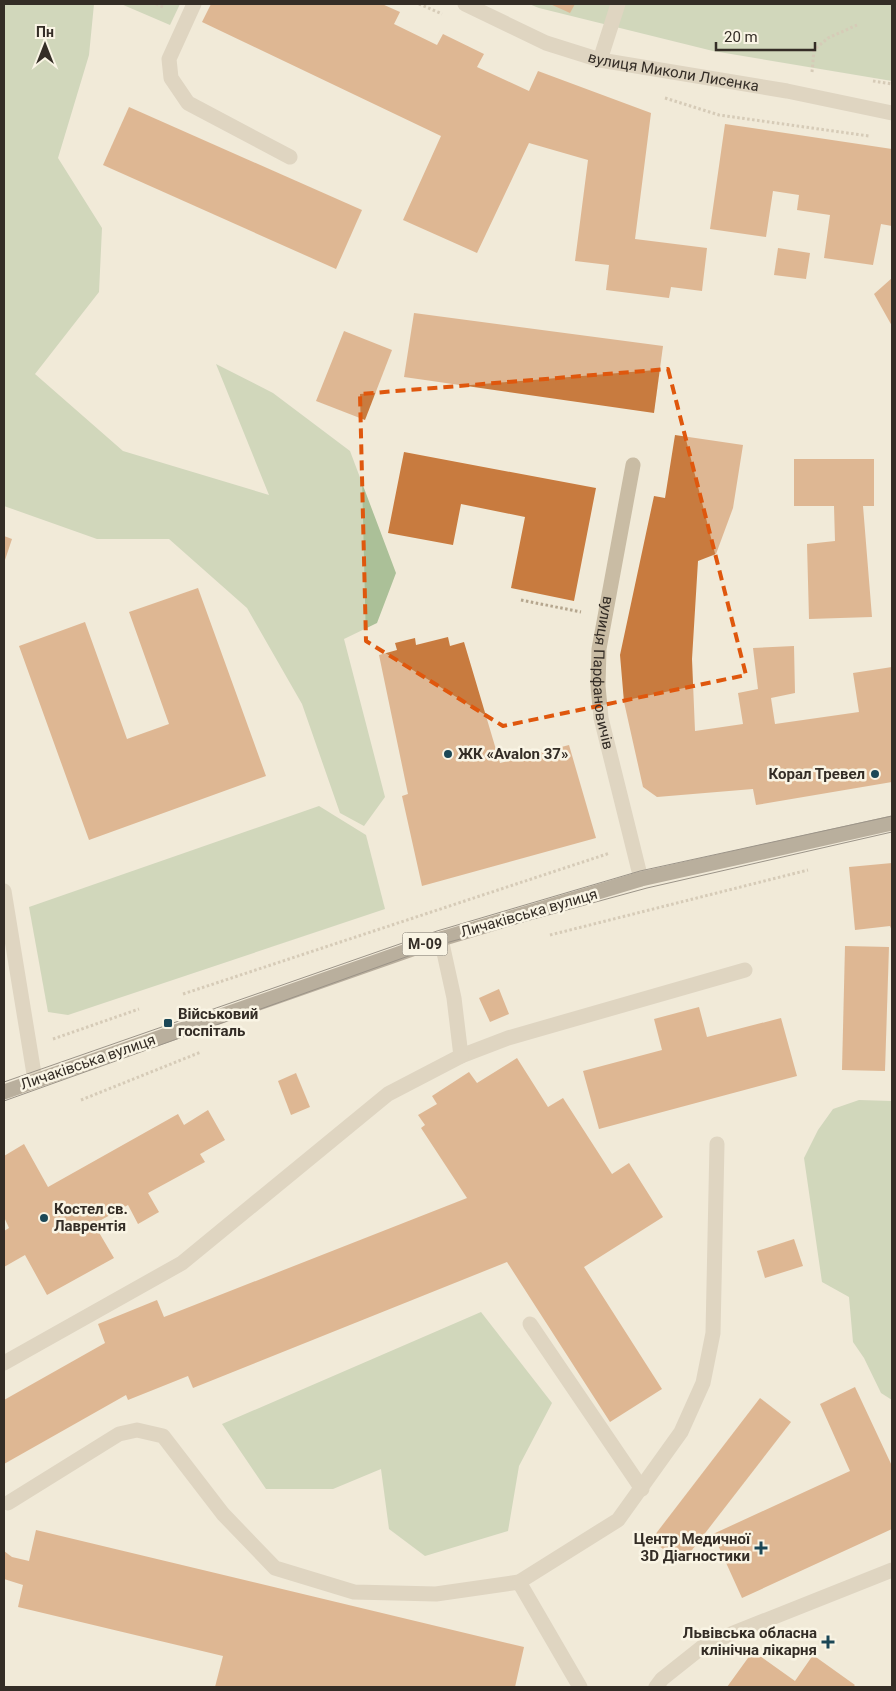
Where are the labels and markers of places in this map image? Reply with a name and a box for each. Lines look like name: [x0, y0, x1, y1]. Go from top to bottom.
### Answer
place label: ЖК «Avalon 37»: [458, 745, 568, 763]
marker: ЖК «Avalon 37»: [442, 748, 454, 760]
place label: Корал Тревел: [769, 765, 865, 783]
marker: Корал Тревел: [869, 768, 881, 780]
place label: Військовий госпіталь: [178, 1005, 258, 1040]
marker: Військовий госпіталь: [162, 1017, 174, 1029]
place label: Костел св. Лаврентія: [54, 1200, 128, 1235]
marker: Костел св. Лаврентія: [38, 1212, 50, 1224]
place label: Центр Медичної 3D Діагностики: [634, 1530, 751, 1565]
marker: Центр Медичної 3D Діагностики: [754, 1541, 768, 1555]
place label: Львівська обласна клінічна лікарня: [683, 1624, 817, 1659]
marker: Львівська обласна клінічна лікарня: [821, 1635, 835, 1649]

